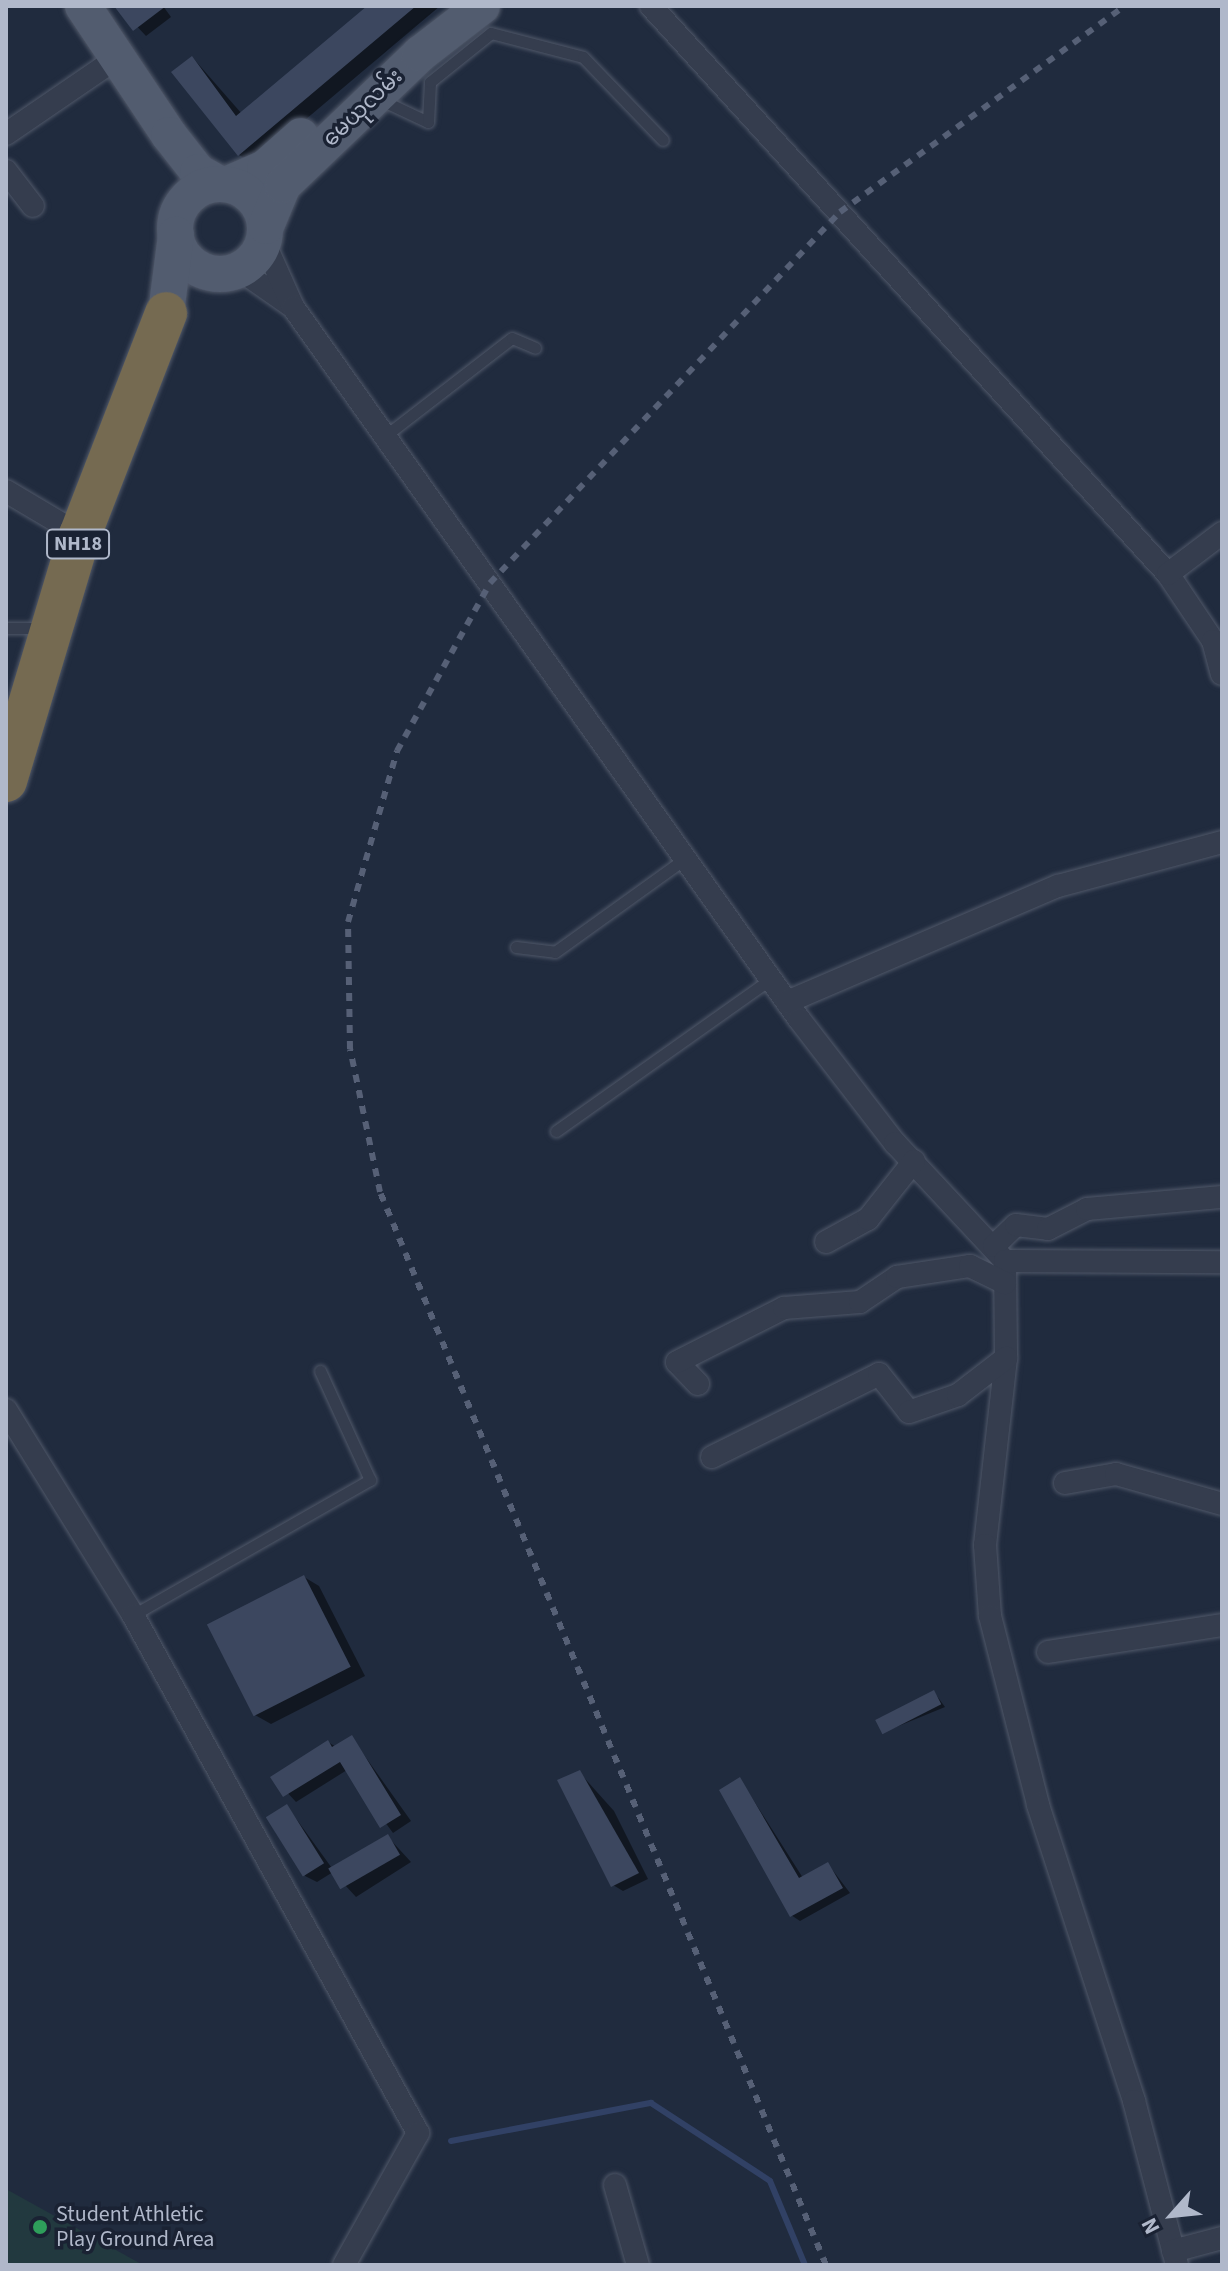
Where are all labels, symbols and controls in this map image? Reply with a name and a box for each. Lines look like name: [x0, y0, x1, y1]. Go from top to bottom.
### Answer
street label: မေယုလမ်း: [318, 64, 408, 152]
road number: NH18: [46, 528, 110, 560]
north arrow: [1132, 2175, 1212, 2255]
place label: Student Athletic Play Ground Area: [56, 2201, 214, 2252]
text: N: [1133, 2212, 1168, 2240]
marker: Student Athletic Play Ground Area: [31, 2218, 49, 2236]

